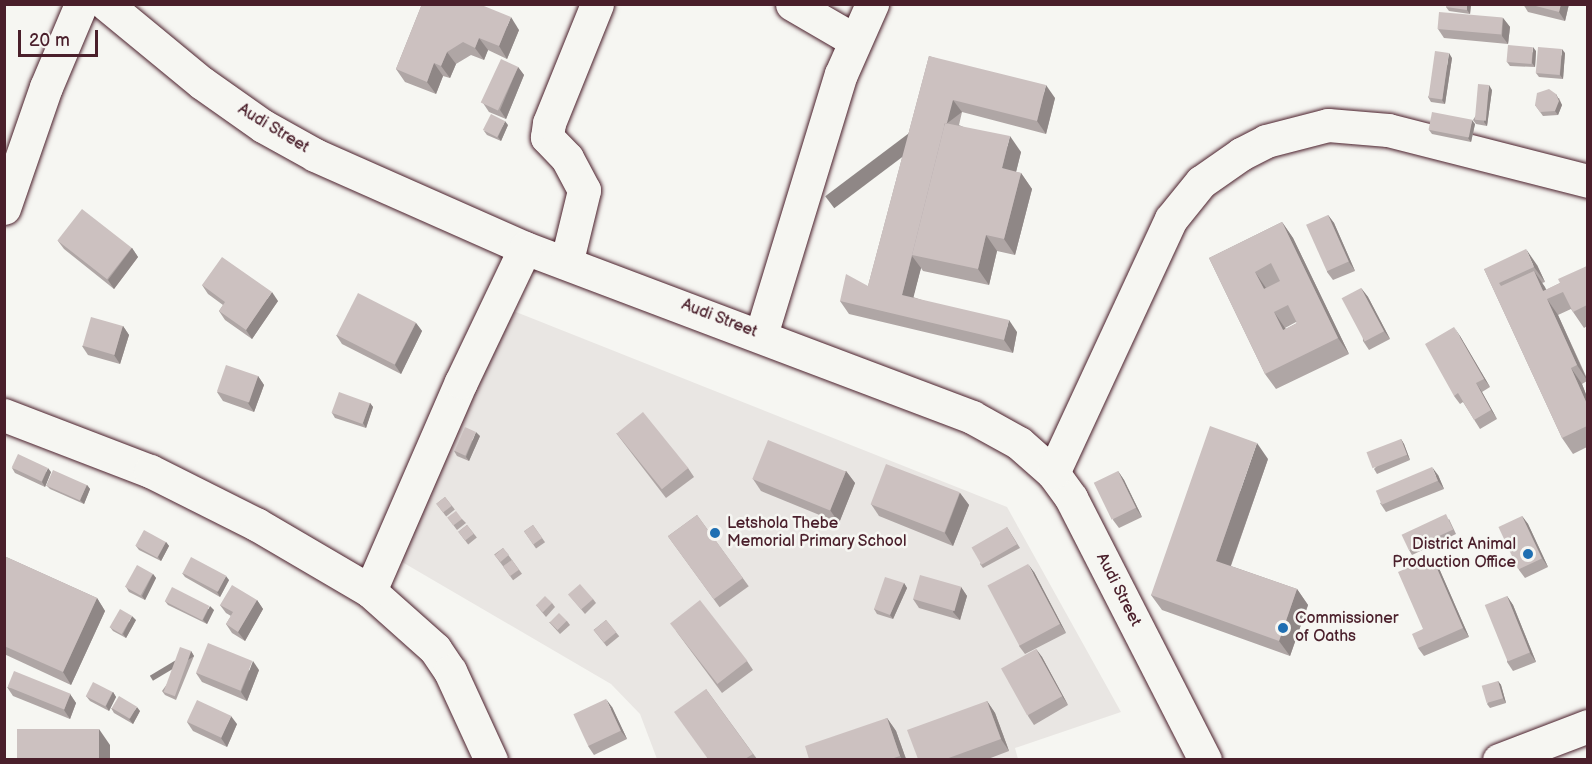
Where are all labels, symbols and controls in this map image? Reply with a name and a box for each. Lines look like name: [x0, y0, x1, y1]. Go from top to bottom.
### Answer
scale bar: [21, 18, 100, 56]
text: 20 m: [29, 30, 70, 51]
street label: Audi Street: [234, 100, 312, 158]
street label: Audi Street: [678, 296, 760, 342]
place label: Letshola Thebe Memorial Primary School: [727, 514, 908, 552]
marker: Letshola Thebe Memorial Primary School: [708, 526, 722, 540]
place label: District Animal Production Office: [1392, 535, 1516, 573]
marker: District Animal Production Office: [1521, 547, 1535, 561]
street label: Audi Street: [1091, 550, 1145, 630]
place label: Commissioner of Oaths: [1295, 609, 1399, 647]
marker: Commissioner of Oaths: [1276, 621, 1290, 635]

